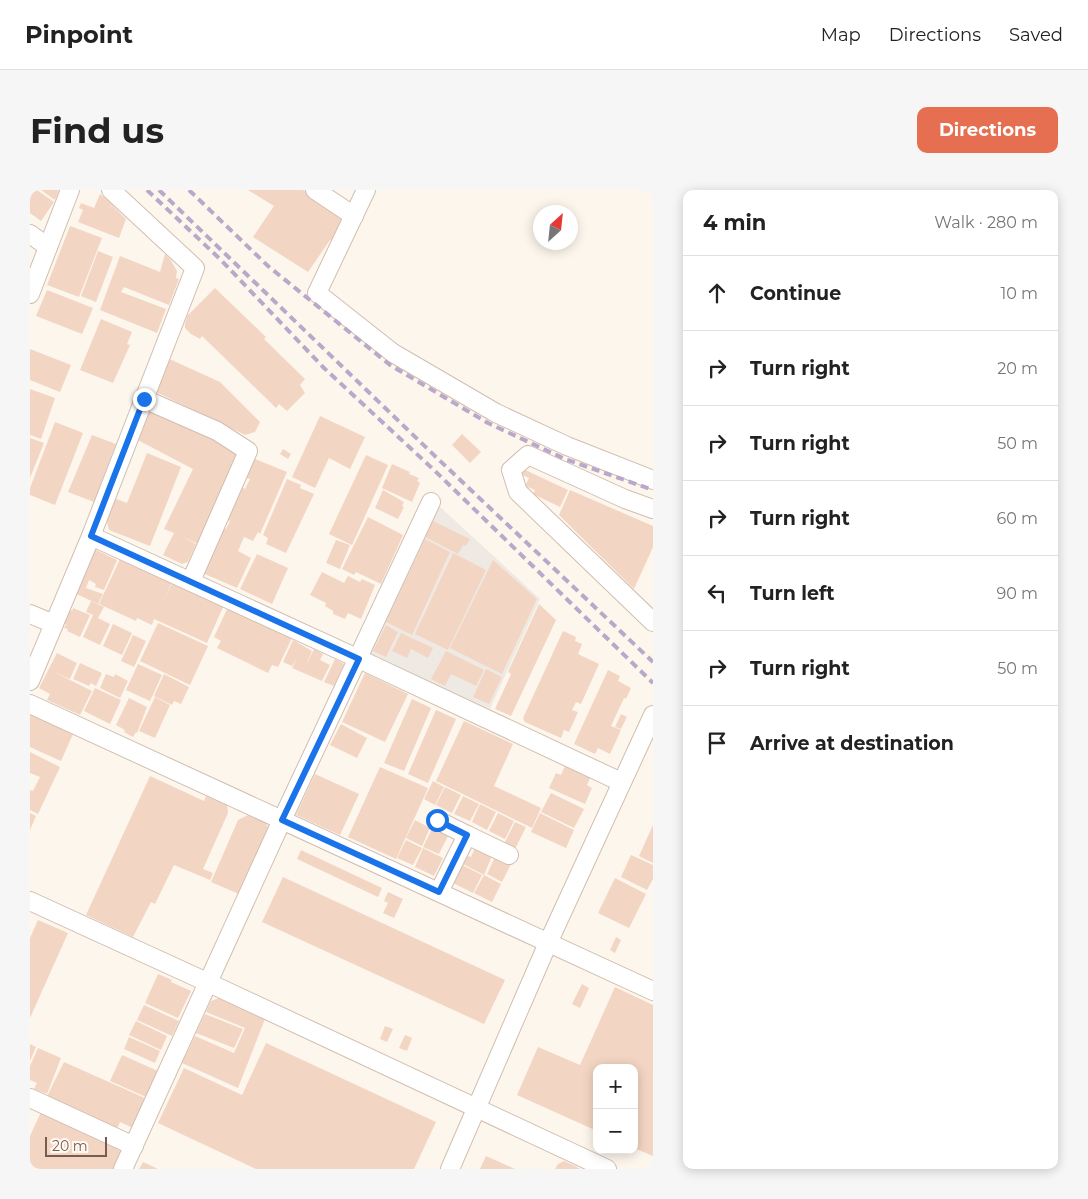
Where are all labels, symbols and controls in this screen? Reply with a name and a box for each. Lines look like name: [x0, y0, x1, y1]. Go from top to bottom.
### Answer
text: Pinpoint: [25, 20, 133, 49]
text: Map: [821, 24, 861, 46]
text: Directions: [889, 24, 981, 46]
text: Saved: [1009, 24, 1063, 46]
button: Directions: [917, 107, 1058, 153]
text: Find us: [30, 109, 164, 152]
north arrow: [533, 205, 578, 250]
text: 4 min: [703, 210, 766, 235]
text: Walk · 280 m: [934, 213, 1038, 232]
icon: ahead: [703, 279, 731, 307]
text: Continue: [750, 282, 841, 305]
text: 10 m: [1000, 284, 1038, 303]
icon: right: [703, 354, 731, 382]
text: Turn right: [750, 357, 850, 380]
text: 20 m: [997, 359, 1038, 378]
route end: [133, 388, 156, 411]
icon: right: [703, 429, 731, 457]
text: Turn right: [750, 432, 850, 455]
text: 50 m: [997, 434, 1038, 453]
icon: right: [703, 504, 731, 532]
text: Turn right: [750, 507, 850, 530]
text: 60 m: [996, 509, 1038, 528]
icon: left: [703, 579, 731, 607]
text: Turn left: [750, 582, 835, 605]
text: 90 m: [996, 584, 1038, 603]
icon: right: [703, 654, 731, 682]
text: Turn right: [750, 657, 850, 680]
text: 50 m: [997, 659, 1038, 678]
icon: arrive: [703, 729, 731, 757]
text: Arrive at destination: [750, 732, 954, 755]
route start: [426, 809, 449, 832]
map controls: [593, 1064, 638, 1154]
button: +: [593, 1064, 638, 1109]
button: −: [593, 1109, 638, 1154]
scale bar: [45, 1134, 108, 1157]
text: 20 m: [52, 1137, 88, 1155]

